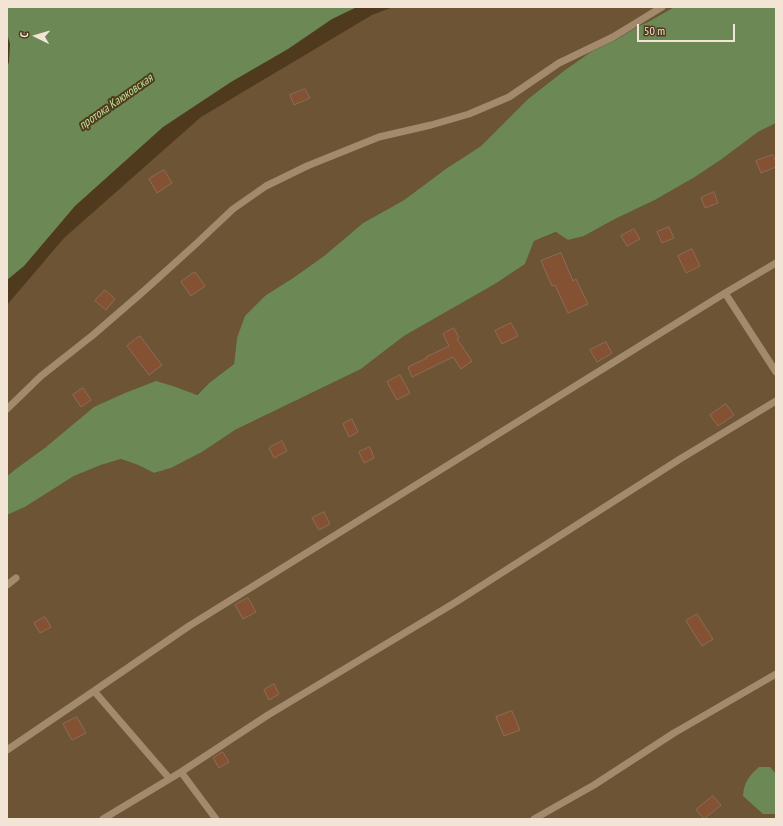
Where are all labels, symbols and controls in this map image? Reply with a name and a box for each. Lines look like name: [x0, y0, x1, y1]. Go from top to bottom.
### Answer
north arrow: [16, 16, 56, 56]
scale bar: [639, 16, 737, 42]
text: 50 m: [644, 23, 665, 38]
text: С: [17, 32, 31, 38]
water label: протока Каюковская: [76, 71, 156, 133]

